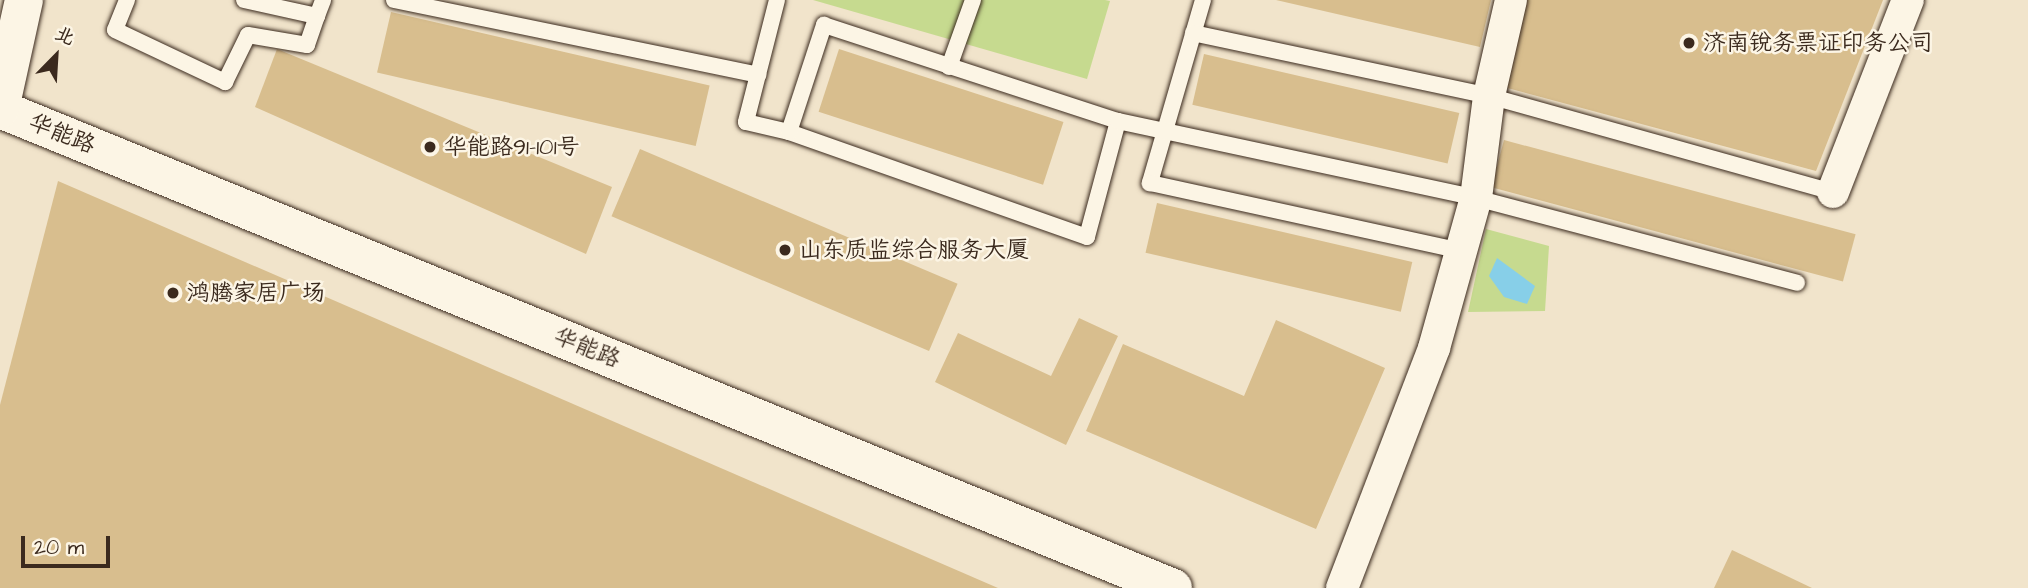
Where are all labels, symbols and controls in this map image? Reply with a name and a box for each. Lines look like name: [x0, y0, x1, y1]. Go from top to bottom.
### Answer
text: 北: [51, 20, 79, 53]
north arrow: [21, 21, 91, 91]
place label: 济南锐务票证印务公司: [1703, 29, 1933, 57]
marker: 济南锐务票证印务公司: [1681, 35, 1697, 51]
street label: 华能路: [25, 108, 99, 160]
place label: 华能路91-101号: [444, 133, 580, 161]
marker: 华能路91-101号: [422, 139, 438, 155]
place label: 山东质监综合服务大厦: [799, 236, 1029, 264]
marker: 山东质监综合服务大厦: [777, 242, 793, 258]
place label: 鸿腾家居广场: [187, 279, 325, 307]
marker: 鸿腾家居广场: [165, 285, 181, 301]
street label: 华能路: [550, 322, 624, 374]
scale bar: [24, 522, 114, 566]
text: 20 m: [34, 533, 84, 562]

